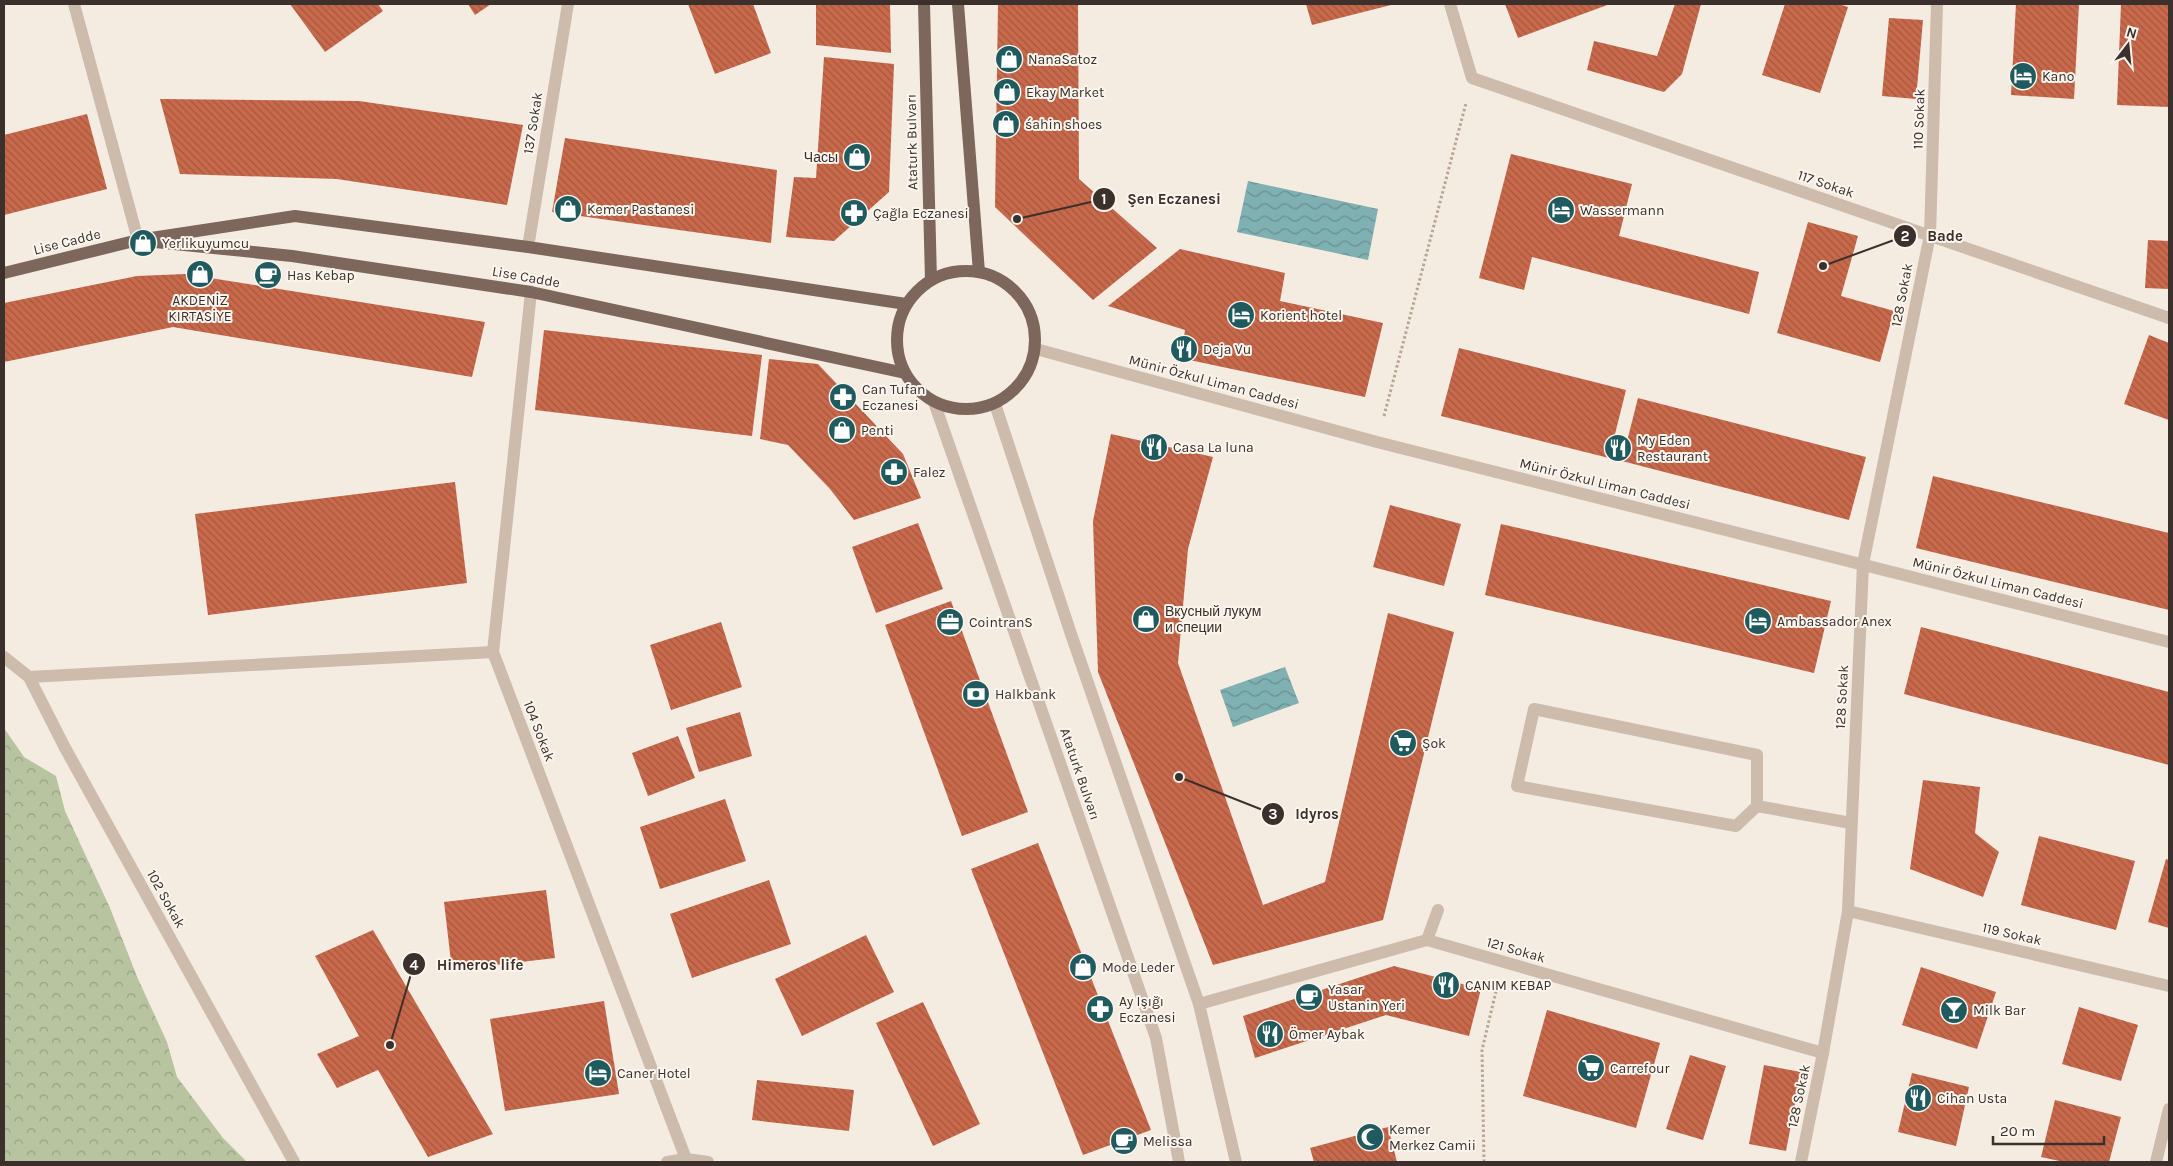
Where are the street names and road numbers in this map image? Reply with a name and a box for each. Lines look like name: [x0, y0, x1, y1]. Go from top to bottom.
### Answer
street label: 110 Sokak: [1909, 88, 1929, 150]
street label: 137 Sokak: [520, 91, 546, 155]
street label: Ataturk Bulvarı: [903, 94, 921, 190]
street label: 117 Sokak: [1795, 166, 1857, 202]
street label: Lise Cadde: [32, 225, 102, 259]
street label: 128 Sokak: [1888, 262, 1916, 328]
street label: Lise Cadde: [491, 263, 561, 291]
street label: Münir Özkul Liman Caddesi: [1127, 351, 1301, 413]
street label: Münir Özkul Liman Caddesi: [1518, 455, 1692, 513]
street label: Münir Özkul Liman Caddesi: [1911, 554, 2085, 612]
street label: 128 Sokak: [1832, 664, 1852, 730]
street label: 104 Sokak: [520, 698, 558, 764]
street label: Ataturk Bulvarı: [1056, 726, 1104, 822]
street label: 102 Sokak: [143, 867, 189, 931]
street label: 119 Sokak: [1981, 919, 2043, 949]
street label: 121 Sokak: [1485, 934, 1547, 967]
street label: 128 Sokak: [1784, 1063, 1814, 1129]

